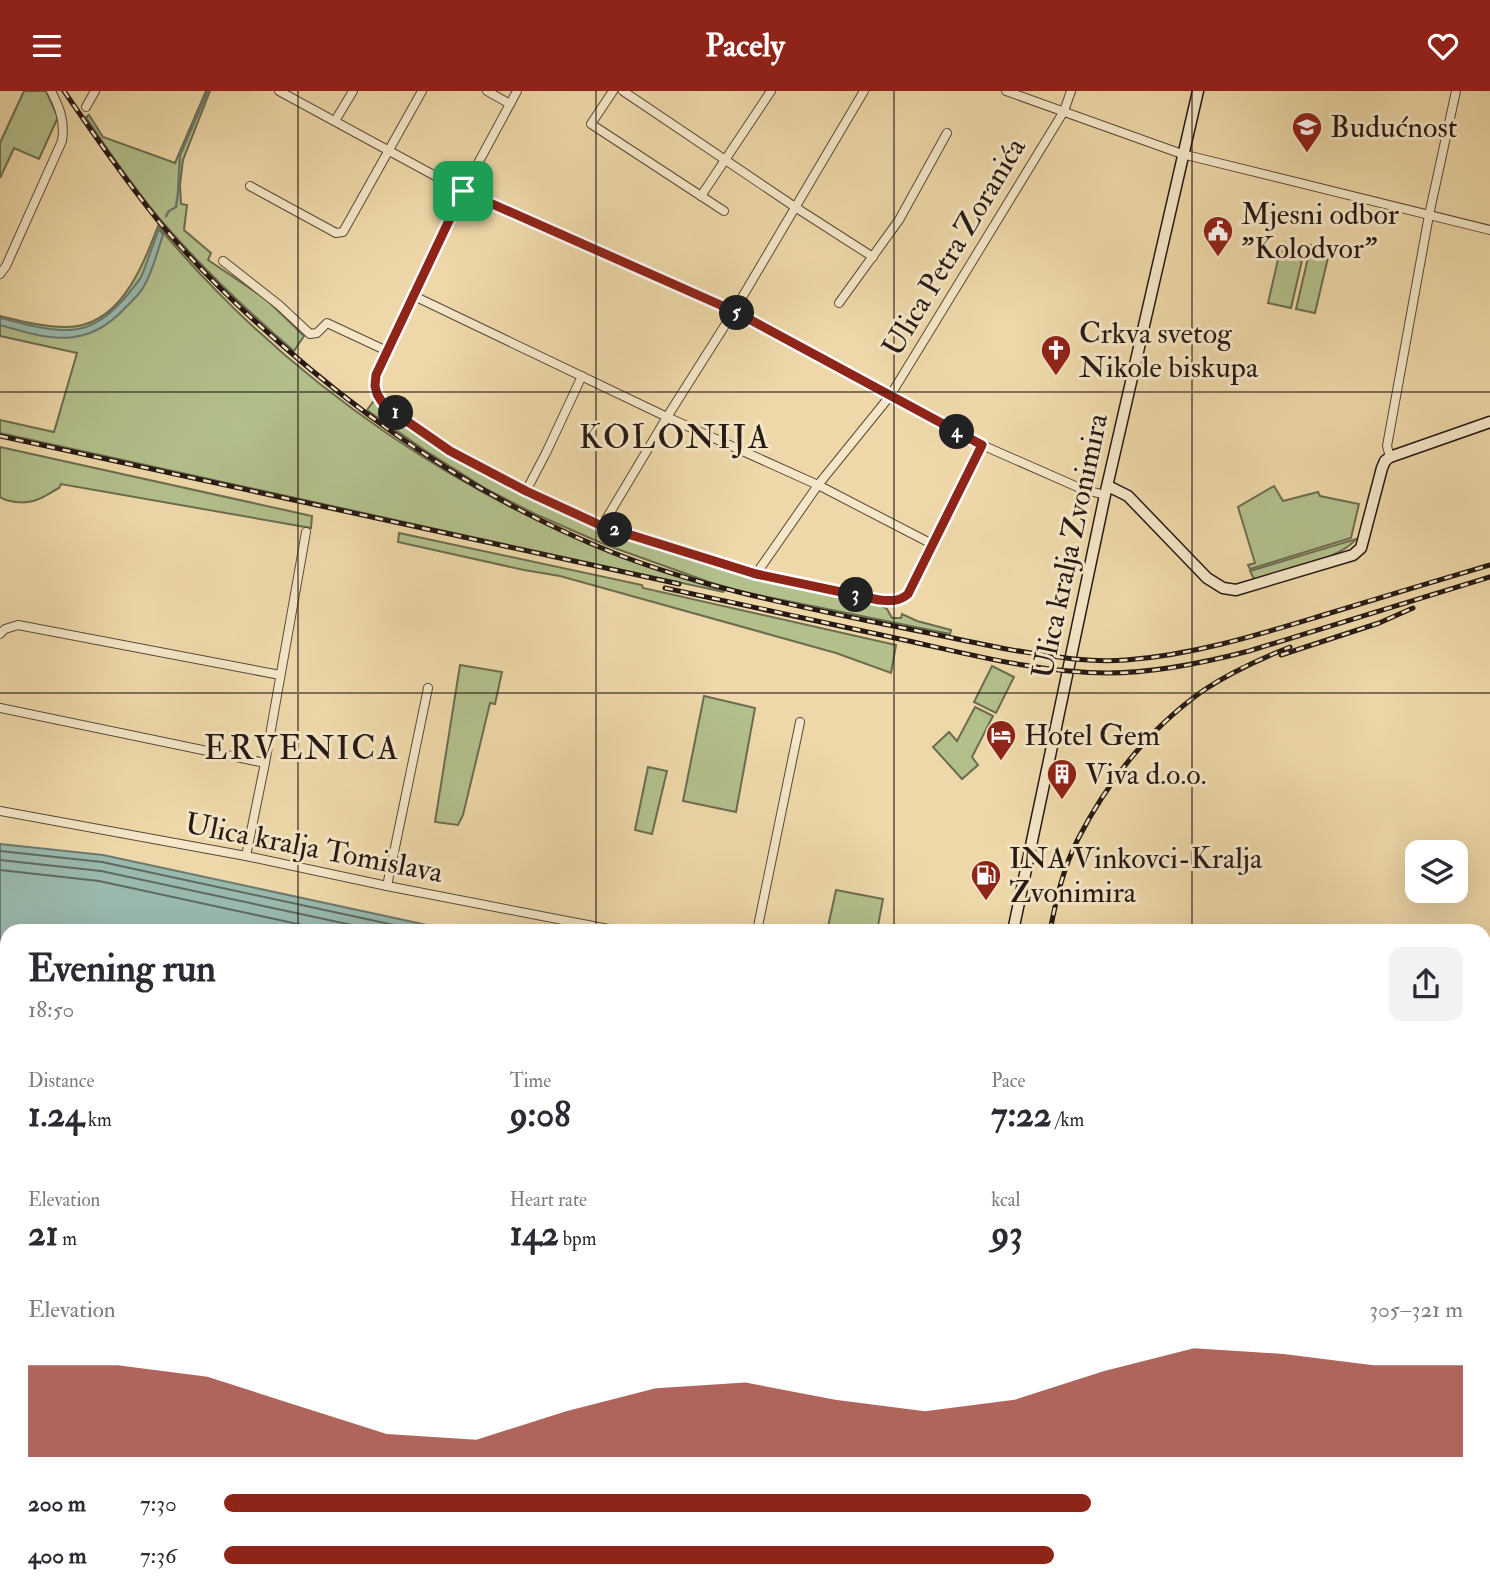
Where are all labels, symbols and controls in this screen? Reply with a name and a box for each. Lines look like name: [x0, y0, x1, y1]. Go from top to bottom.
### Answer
text: Pacely: [705, 26, 785, 66]
icon: menu: [28, 27, 66, 65]
icon: heart: [1424, 27, 1462, 65]
place label: Budućnost: [1330, 109, 1458, 146]
school or university icon: Budućnost: [1290, 110, 1324, 154]
street label: Ulica Petra Zoranića: [874, 130, 1034, 363]
pin: [433, 161, 493, 221]
icon: arrive: [444, 172, 482, 210]
place label: Mjesni odbor "Kolodvor": [1241, 196, 1399, 267]
public building icon: Mjesni odbor "Kolodvor": [1201, 214, 1235, 258]
pin: 5: [720, 295, 754, 331]
text: 5: [732, 300, 741, 324]
place label: Crkva svetog Nikole biskupa: [1079, 315, 1259, 386]
church icon: Crkva svetog Nikole biskupa: [1039, 333, 1073, 377]
pin: 1: [378, 395, 414, 431]
text: 1: [392, 400, 399, 424]
street label: Ulica kralja Zvonimira: [1024, 410, 1116, 682]
pin: 4: [940, 415, 974, 449]
district label: KOLONIJA: [579, 417, 771, 459]
text: 4: [951, 419, 962, 443]
pin: 2: [598, 513, 632, 548]
text: 2: [610, 517, 619, 541]
pin: 3: [838, 577, 874, 613]
text: 3: [852, 582, 859, 606]
place label: Hotel Gem: [1024, 717, 1160, 754]
hotel icon: Hotel Gem: [984, 718, 1018, 762]
district label: ERVENICA: [204, 728, 400, 769]
place label: Viva d.o.o.: [1085, 756, 1207, 793]
building icon: Viva d.o.o.: [1045, 757, 1079, 801]
street label: Ulica kralja Tomislava: [182, 805, 447, 891]
place label: INA Vinkovci-Kralja Zvonimira: [1009, 840, 1263, 911]
map controls: [1405, 840, 1468, 903]
button: layers: [1405, 840, 1468, 903]
fuel station icon: INA Vinkovci-Kralja Zvonimira: [969, 858, 1003, 902]
text: Evening run: [28, 945, 216, 993]
button: share: [1389, 947, 1463, 1021]
text: 18:50: [28, 995, 74, 1024]
text: Distance: [28, 1069, 94, 1093]
text: Time: [510, 1069, 551, 1093]
text: Pace: [991, 1069, 1025, 1093]
text: 1.24: [28, 1093, 84, 1137]
text: 9:08: [510, 1093, 571, 1137]
text: 7:22: [991, 1093, 1052, 1137]
text: km: [84, 1108, 112, 1132]
text: /km: [1052, 1108, 1084, 1132]
text: Elevation: [28, 1188, 100, 1212]
text: Heart rate: [510, 1188, 587, 1212]
text: kcal: [991, 1188, 1020, 1212]
text: 21: [28, 1212, 58, 1256]
text: 142: [510, 1212, 559, 1256]
text: 93: [991, 1212, 1023, 1256]
text: m: [58, 1227, 77, 1251]
text: bpm: [559, 1227, 596, 1251]
text: Elevation: [28, 1295, 116, 1324]
text: 305–321 m: [1369, 1295, 1463, 1324]
text: 200 m: [28, 1489, 86, 1518]
text: 7:30: [140, 1489, 177, 1518]
text: 400 m: [28, 1541, 87, 1570]
text: 7:36: [140, 1541, 177, 1570]

